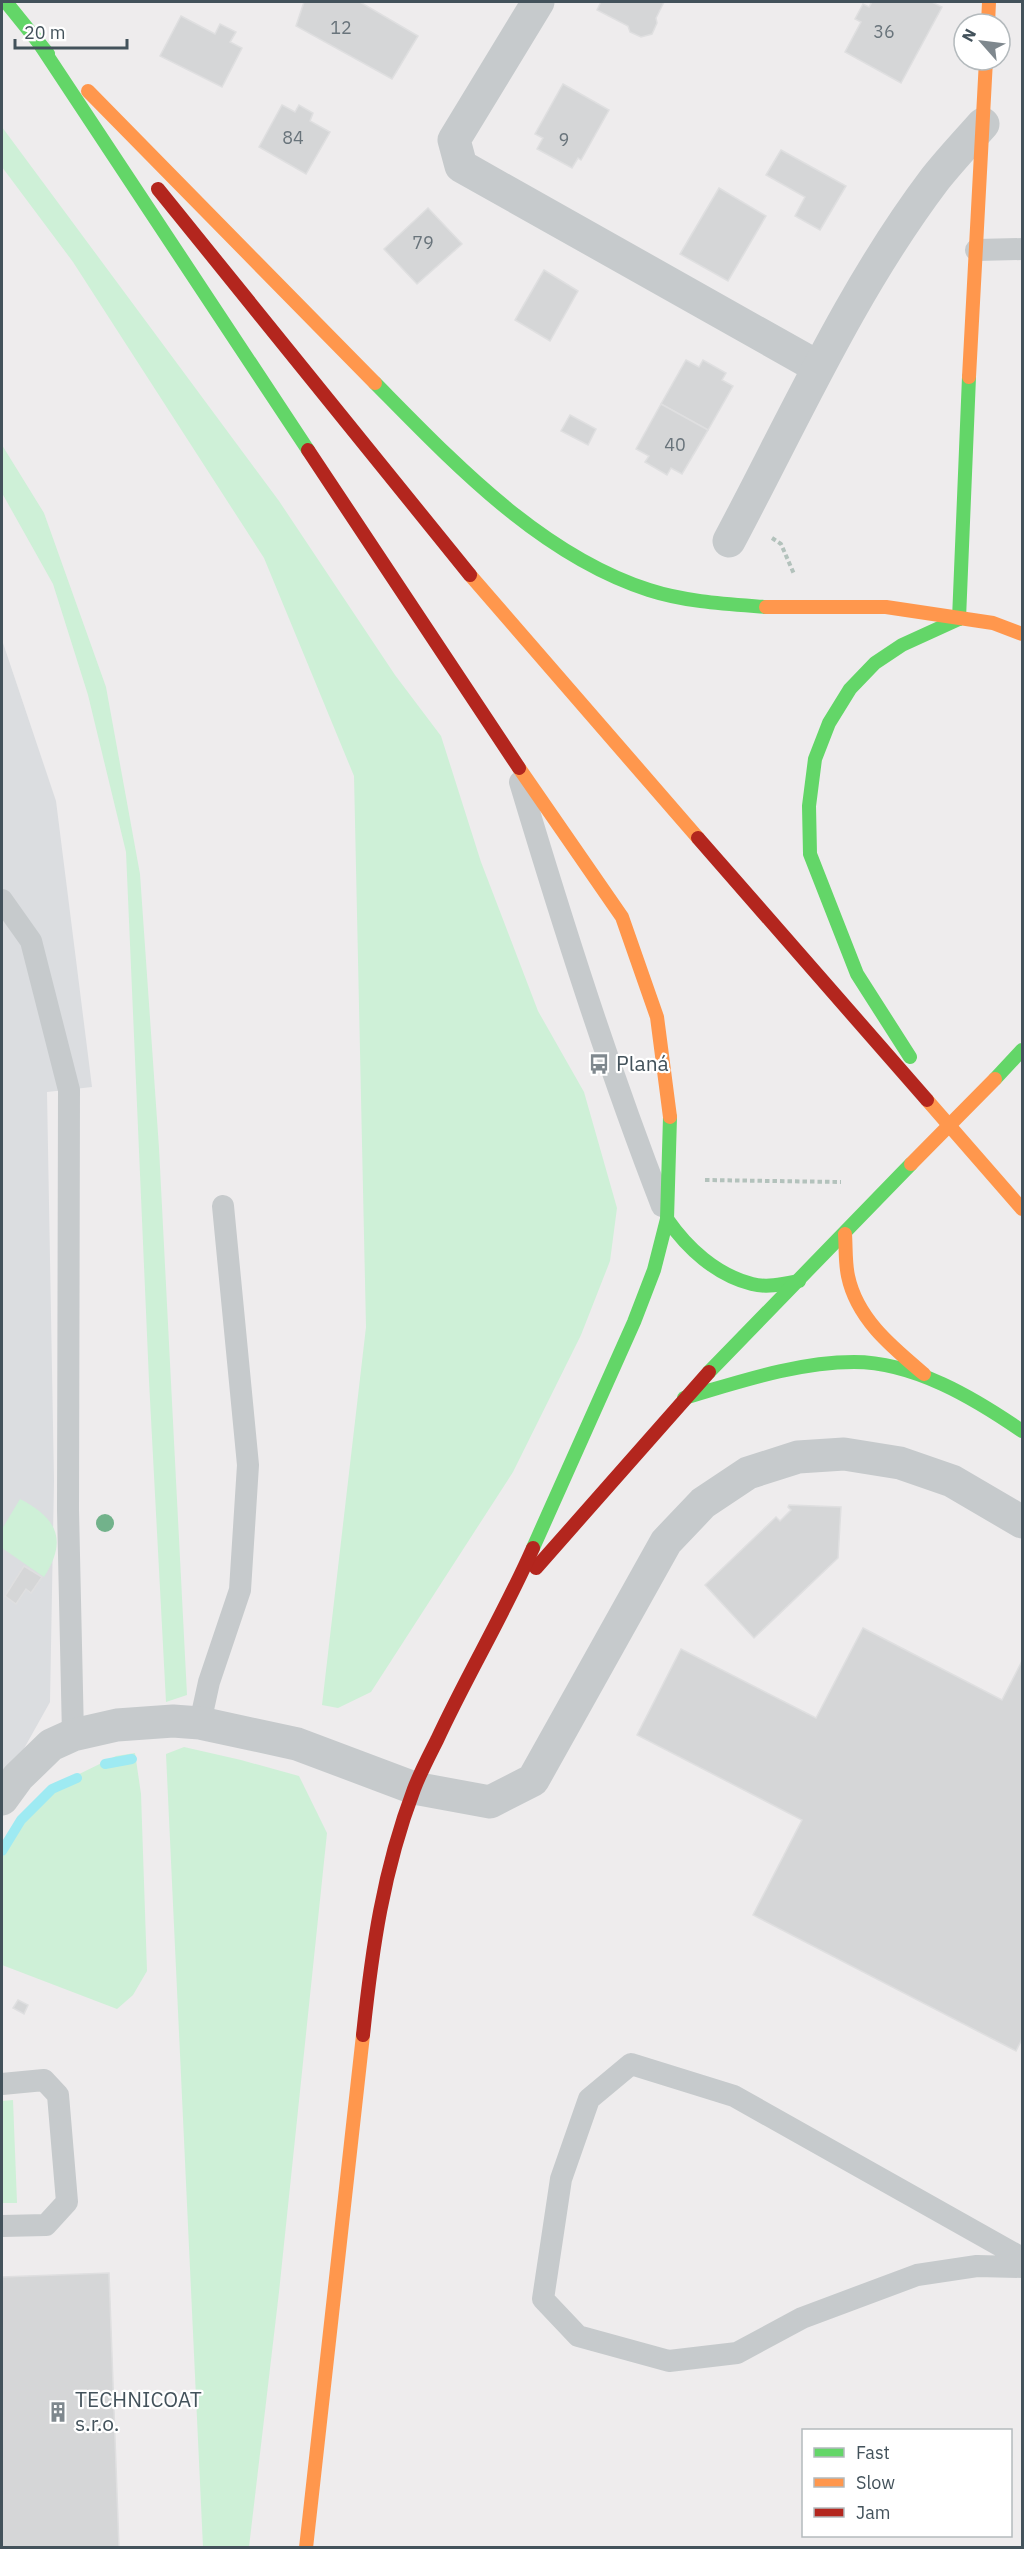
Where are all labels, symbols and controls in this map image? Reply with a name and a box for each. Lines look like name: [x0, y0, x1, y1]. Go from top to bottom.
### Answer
scale bar: [15, 12, 128, 50]
north arrow: [952, 12, 1012, 72]
house number: 12: [330, 16, 352, 39]
house number: 36: [873, 20, 895, 43]
text: 20 m: [24, 21, 66, 44]
text: N: [957, 25, 980, 45]
house number: 84: [282, 126, 304, 149]
house number: 9: [559, 128, 569, 151]
house number: 79: [412, 231, 434, 254]
house number: 40: [664, 433, 686, 456]
place label: Planá: [616, 1049, 669, 1077]
bus stop icon: Planá: [587, 1052, 611, 1076]
place label: TECHNICOAT s.r.o.: [75, 2385, 202, 2437]
building icon: TECHNICOAT s.r.o.: [46, 2400, 70, 2424]
legend: [802, 2429, 1012, 2537]
text: Fast: [856, 2441, 890, 2464]
text: Slow: [856, 2471, 895, 2494]
text: Jam: [856, 2501, 891, 2524]

